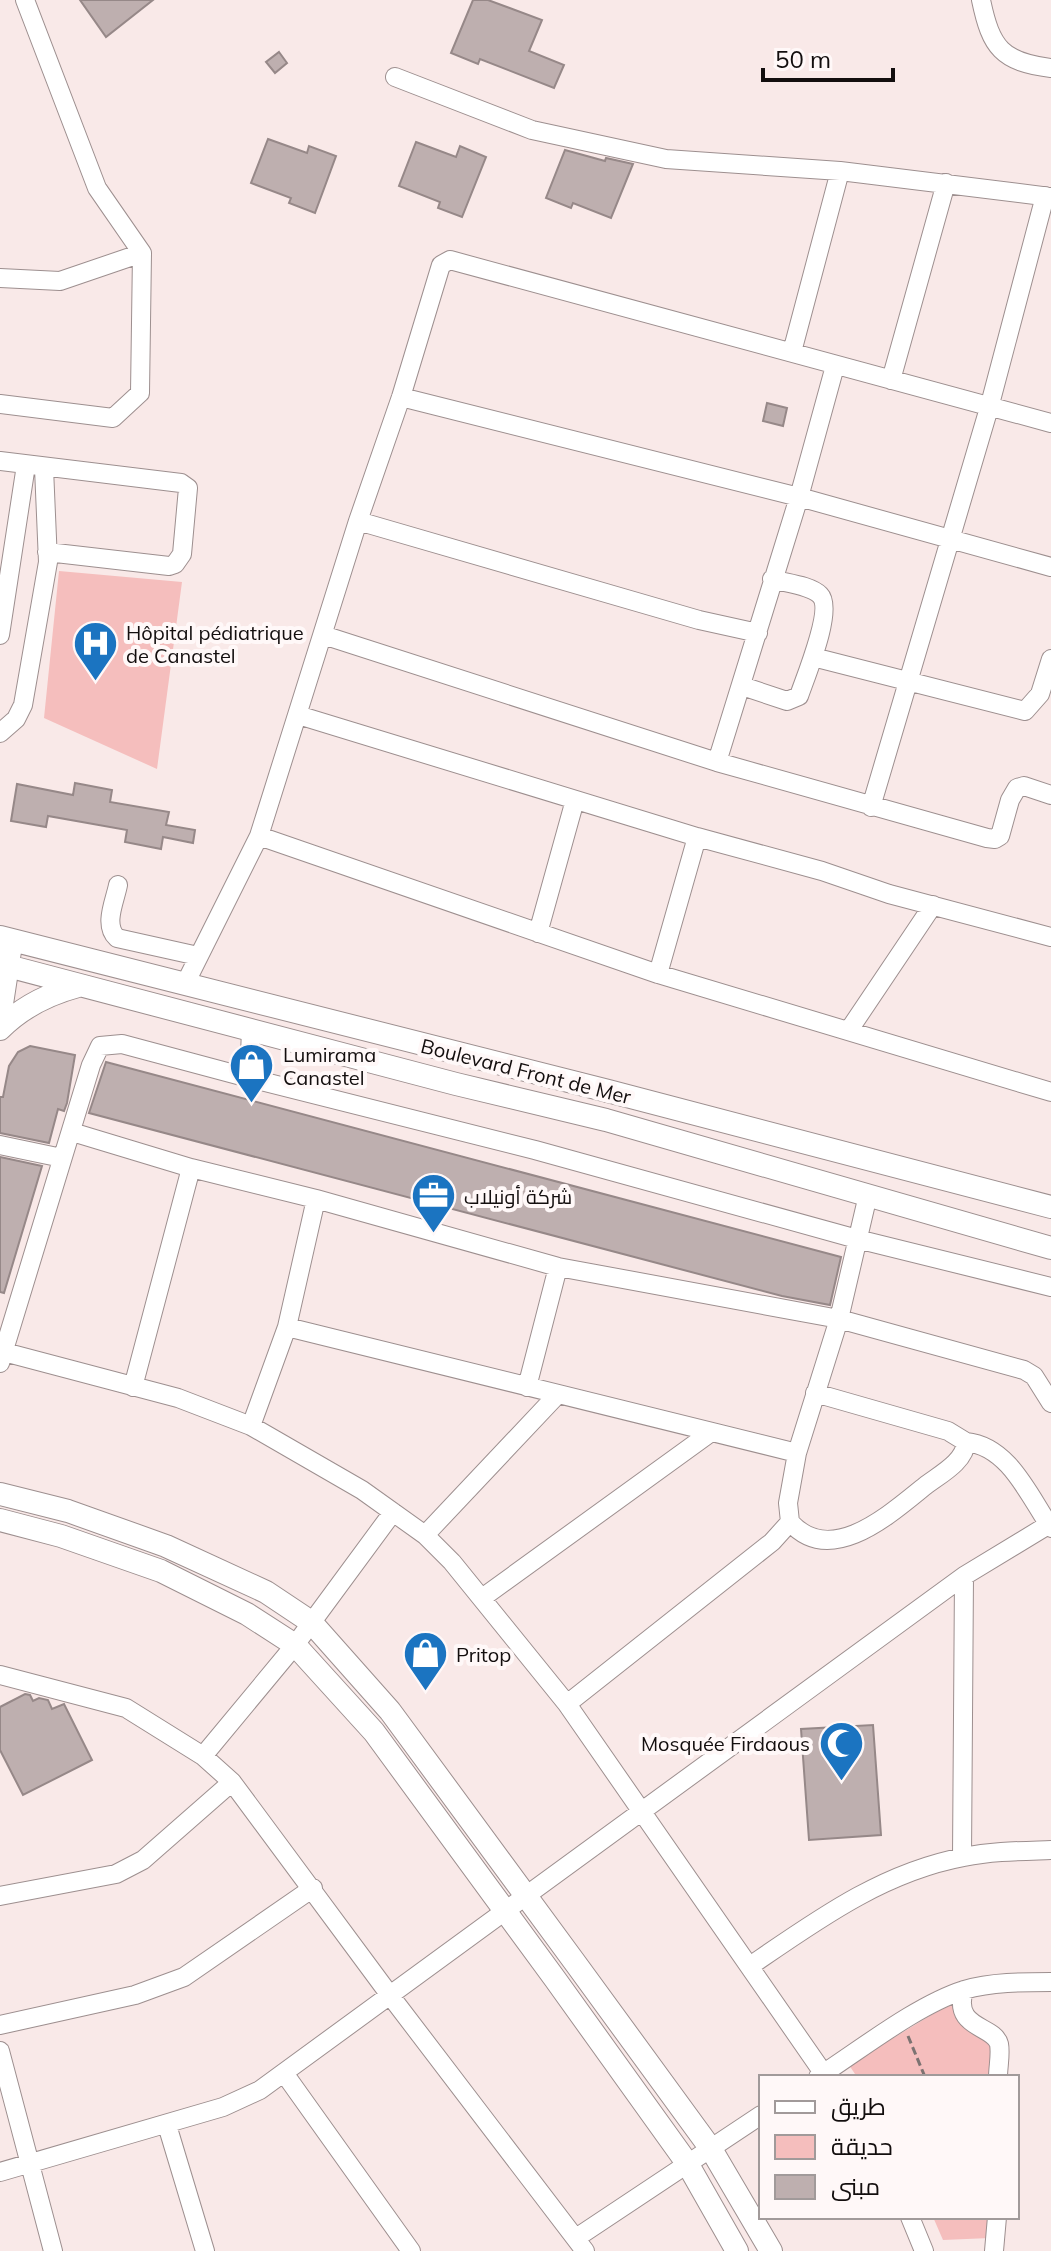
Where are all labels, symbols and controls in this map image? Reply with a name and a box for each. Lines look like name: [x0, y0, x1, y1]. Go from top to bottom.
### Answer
scale bar: [763, 32, 893, 82]
text: 50 m: [775, 44, 831, 74]
hospital icon: Hôpital pédiatrique de Canastel: [71, 619, 119, 682]
place label: Hôpital pédiatrique de Canastel: [126, 620, 304, 668]
street label: Boulevard Front de Mer: [418, 1033, 634, 1109]
shop icon: Lumirama Canastel: [228, 1042, 276, 1105]
place label: Lumirama Canastel: [283, 1042, 376, 1090]
office icon: شركة أونيلاب: [409, 1172, 457, 1235]
place label: شركة أونيلاب: [464, 1184, 572, 1209]
shop icon: Pritop: [401, 1630, 449, 1693]
place label: Pritop: [456, 1642, 511, 1667]
mosque icon: Mosquée Firdaous: [817, 1719, 865, 1782]
place label: Mosquée Firdaous: [641, 1731, 810, 1756]
legend: [759, 2075, 1019, 2219]
text: طريق: [831, 2091, 886, 2122]
text: حديقة: [831, 2131, 893, 2161]
text: مبنى: [831, 2171, 880, 2201]

